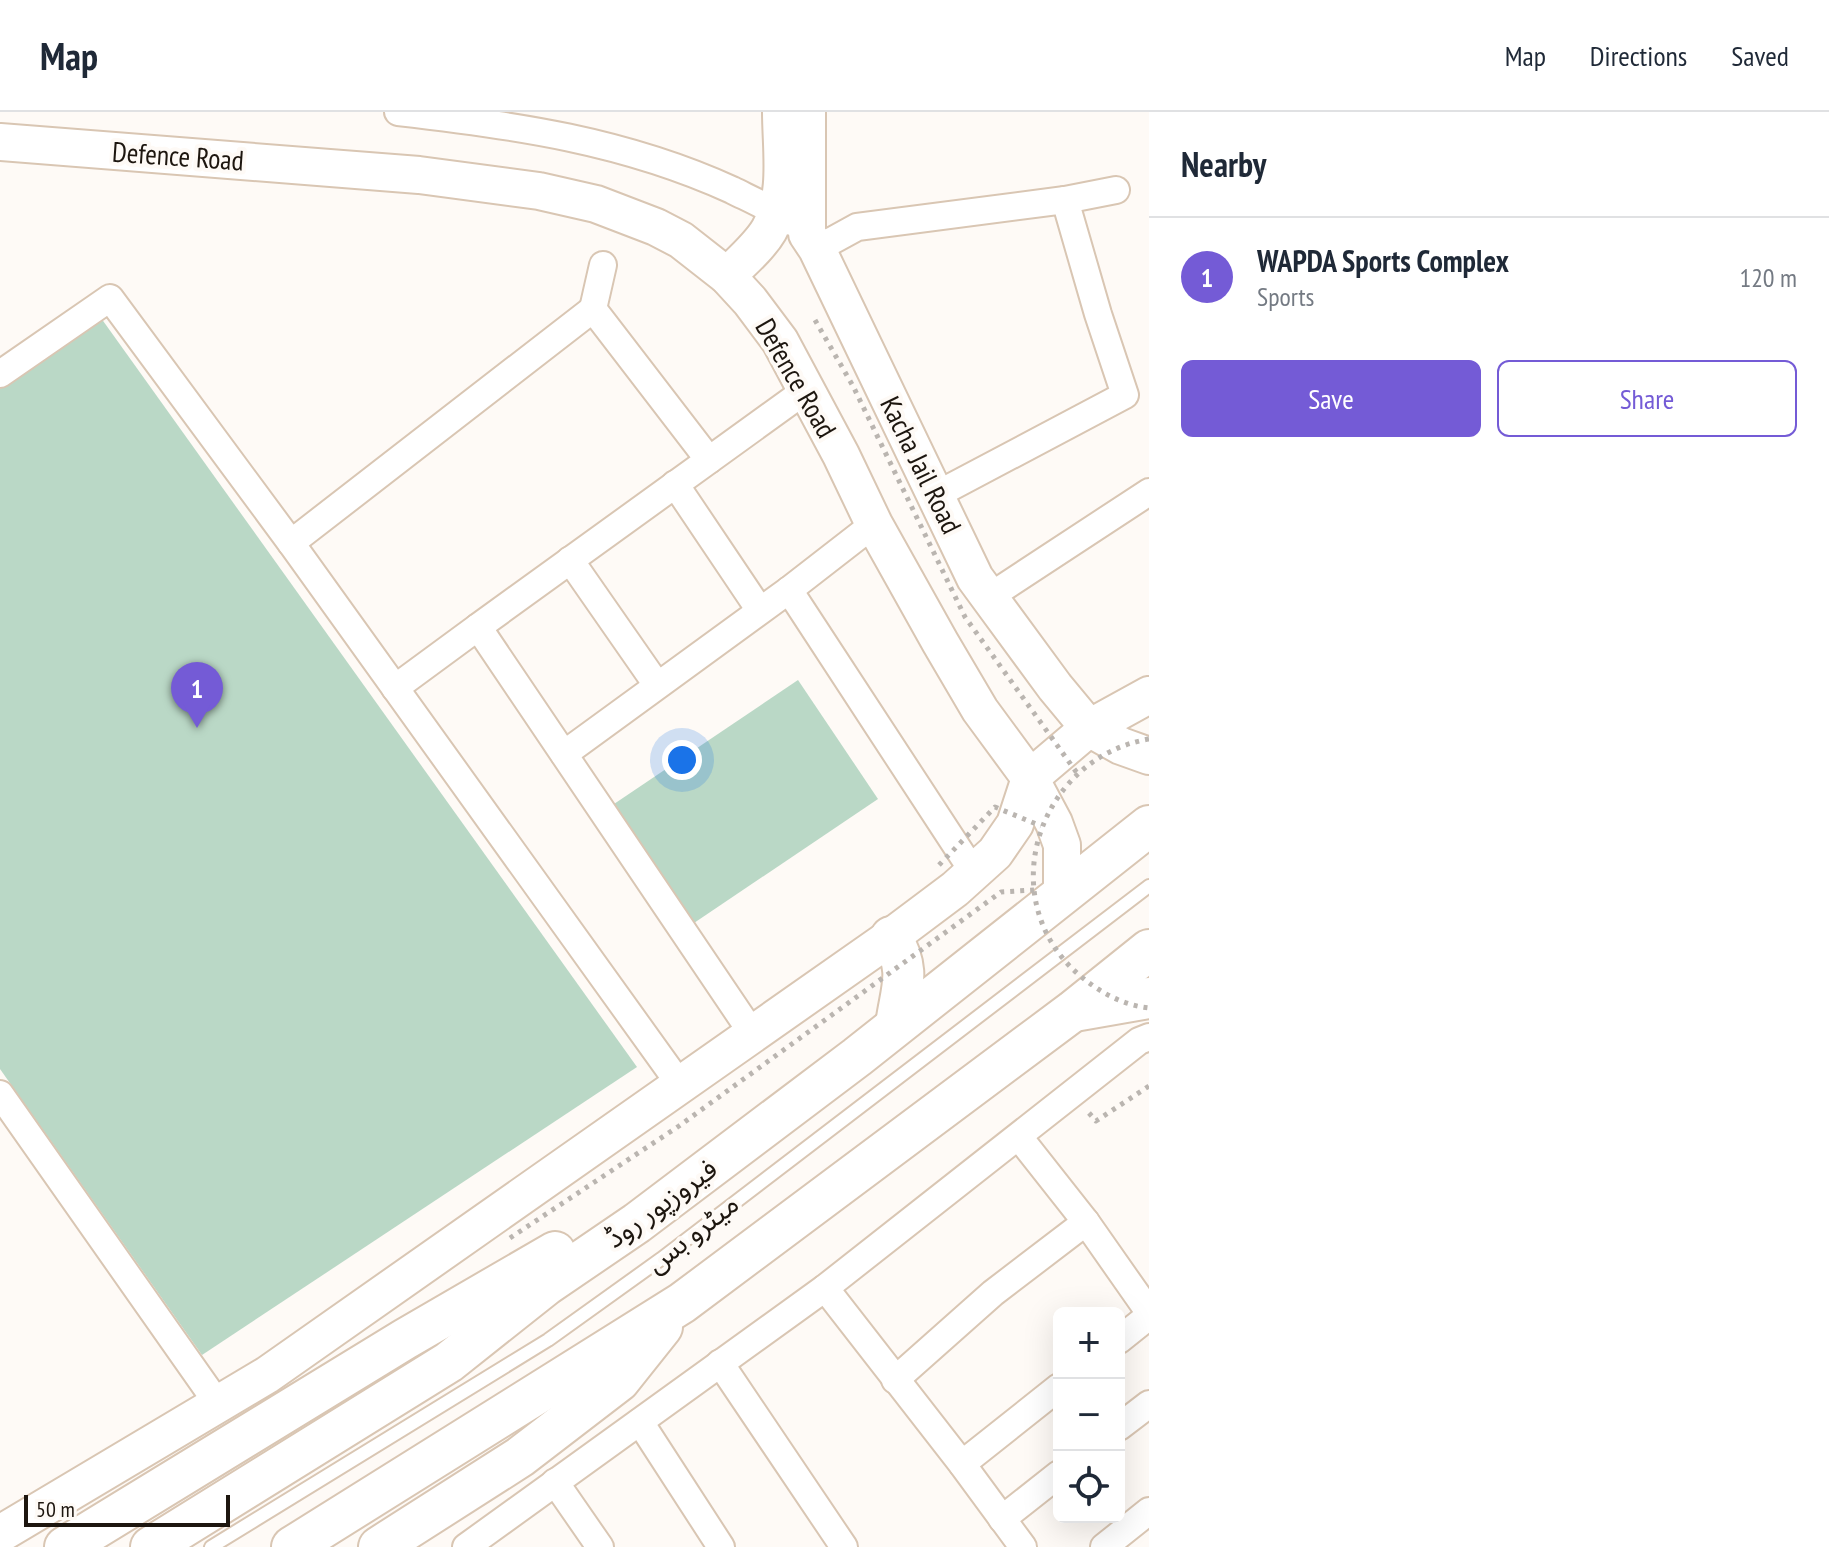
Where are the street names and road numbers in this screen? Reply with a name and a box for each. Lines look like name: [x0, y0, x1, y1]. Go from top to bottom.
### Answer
street label: Defence Road: [111, 132, 245, 179]
street label: Defence Road: [747, 311, 845, 444]
street label: Kacha Jail Road: [872, 390, 971, 539]
street label: فیروزپور روڈ: [597, 1149, 724, 1256]
street label: میٹرو بس: [638, 1185, 746, 1280]

